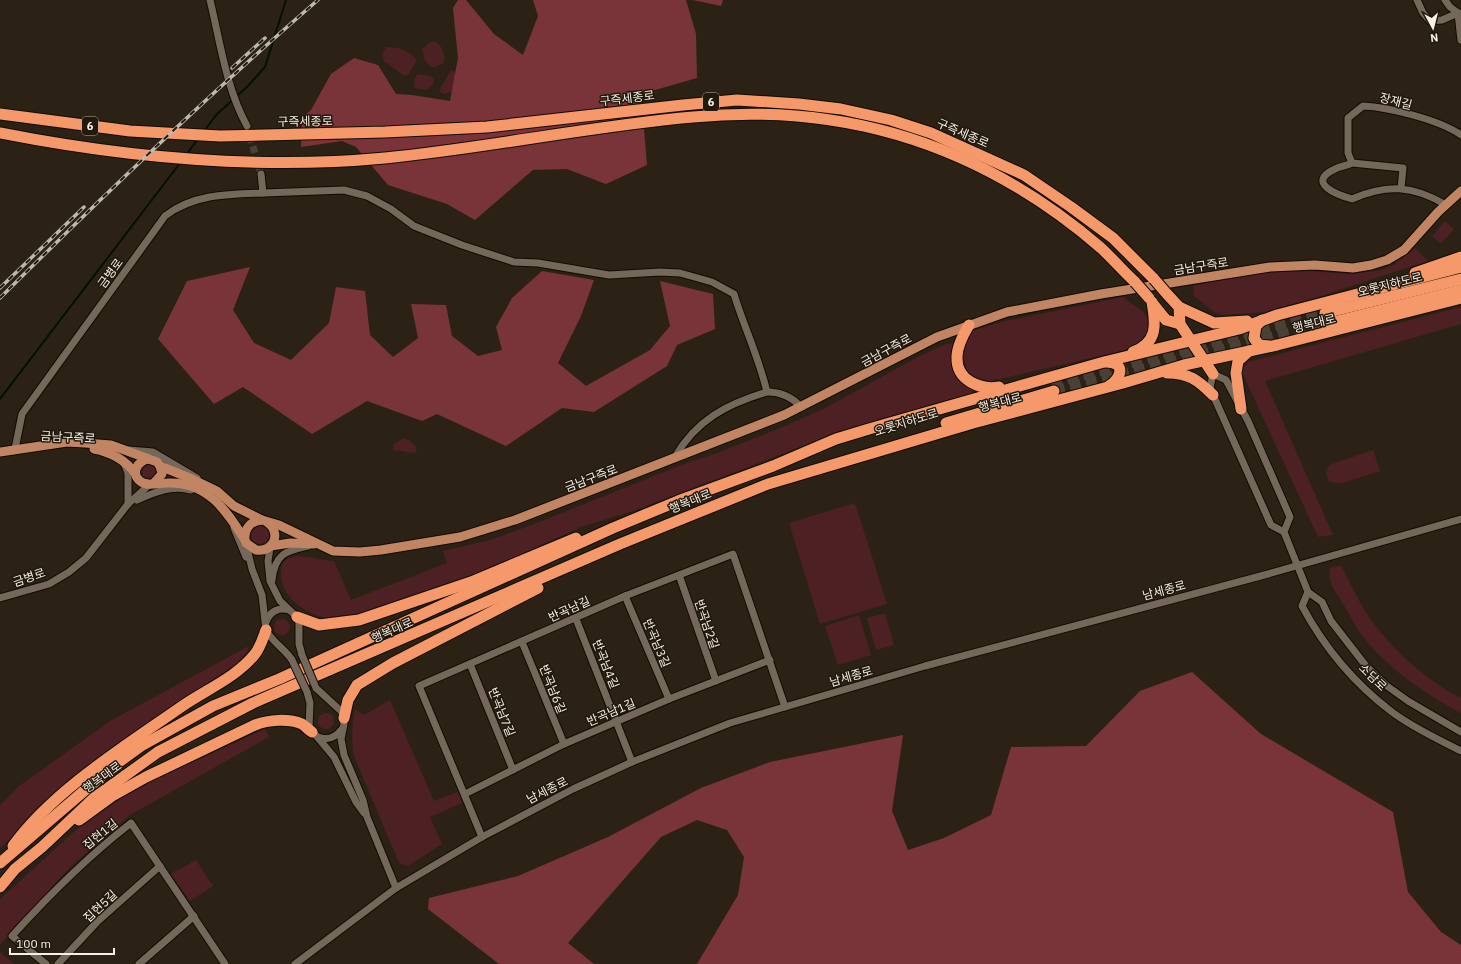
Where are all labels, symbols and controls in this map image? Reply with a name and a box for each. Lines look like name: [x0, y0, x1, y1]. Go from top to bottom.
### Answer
north arrow: [1413, 8, 1453, 48]
text: N: [1429, 30, 1439, 45]
street label: 구즉세종로: [599, 87, 655, 109]
street label: 장재길: [1378, 90, 1414, 112]
road number: 6: [703, 93, 719, 111]
street label: 구즉세종로: [277, 113, 333, 129]
street label: 구즉세종로: [935, 115, 991, 151]
road number: 6: [82, 117, 98, 135]
street label: 금남구즉로: [1173, 254, 1229, 278]
street label: 금병로: [94, 255, 126, 291]
street label: 오롯지하도로: [1356, 269, 1424, 299]
street label: 행복대로: [1291, 310, 1337, 336]
street label: 금남구즉로: [858, 330, 914, 370]
street label: 행복대로: [977, 389, 1023, 415]
street label: 오롯지하도로: [872, 405, 940, 439]
street label: 금남구즉로: [40, 428, 96, 446]
street label: 금남구즉로: [563, 461, 619, 495]
street label: 행복대로: [667, 486, 713, 516]
street label: 금병로: [11, 565, 47, 589]
street label: 남세종로: [1141, 577, 1187, 603]
street label: 반곡남길: [546, 593, 592, 625]
street label: 반곡남2길: [692, 597, 722, 651]
street label: 행복대로: [369, 614, 415, 646]
street label: 반곡남3길: [640, 616, 674, 670]
street label: 반곡남4길: [589, 637, 623, 691]
street label: 소담로: [1356, 660, 1390, 694]
street label: 반곡남6길: [536, 662, 570, 716]
street label: 남세종로: [828, 663, 874, 689]
street label: 반곡남7길: [485, 685, 519, 739]
street label: 반곡남1길: [584, 695, 638, 729]
street label: 행복대로: [80, 758, 124, 796]
street label: 남세종로: [524, 773, 570, 807]
street label: 집현1길: [80, 815, 120, 853]
street label: 집현5길: [80, 887, 120, 925]
scale bar: [10, 930, 114, 956]
text: 100 m: [16, 936, 51, 951]

